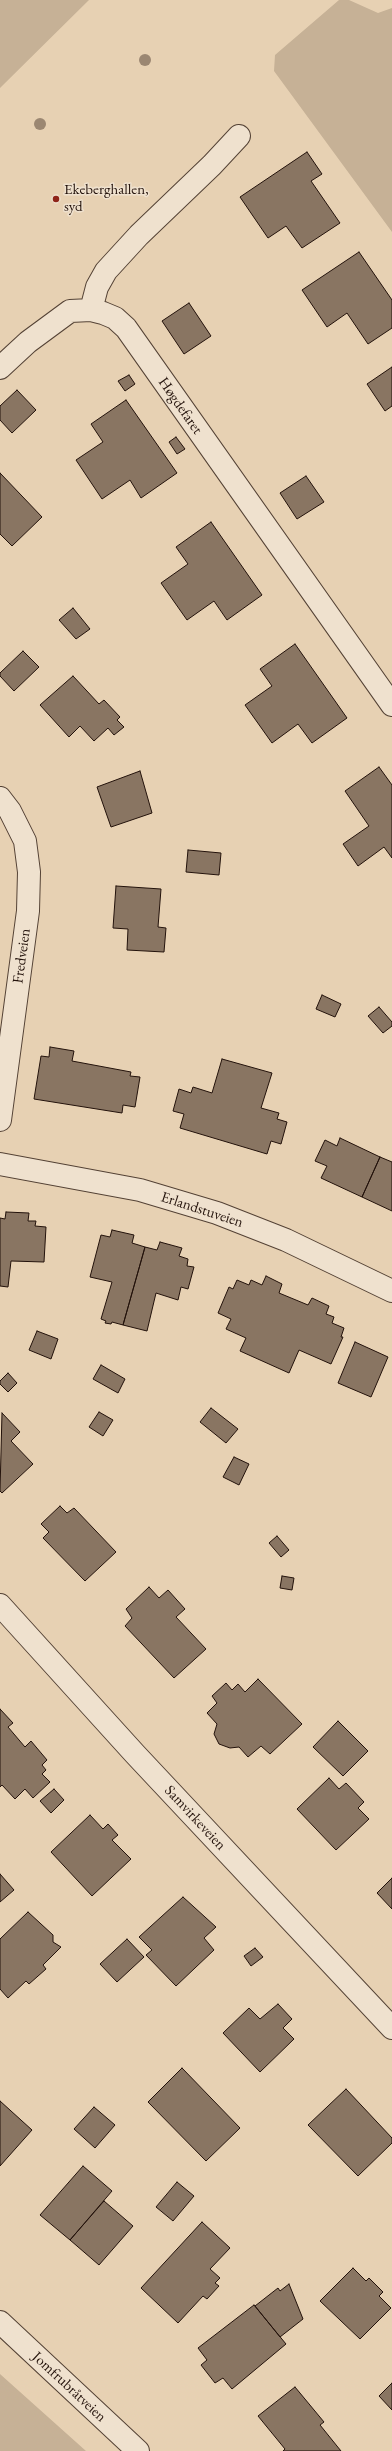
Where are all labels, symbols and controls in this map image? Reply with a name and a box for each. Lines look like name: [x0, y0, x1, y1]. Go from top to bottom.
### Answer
place label: Ekeberghallen, syd: [64, 181, 149, 216]
marker: Ekeberghallen, syd: [51, 194, 61, 204]
street label: Høgdefaret: [154, 374, 206, 438]
street label: Fredveien: [9, 927, 35, 985]
street label: Erlandstuveien: [159, 1188, 245, 1232]
street label: Samvirkeveien: [160, 1782, 230, 1854]
street label: Jomfrubråtveien: [28, 2348, 110, 2426]

